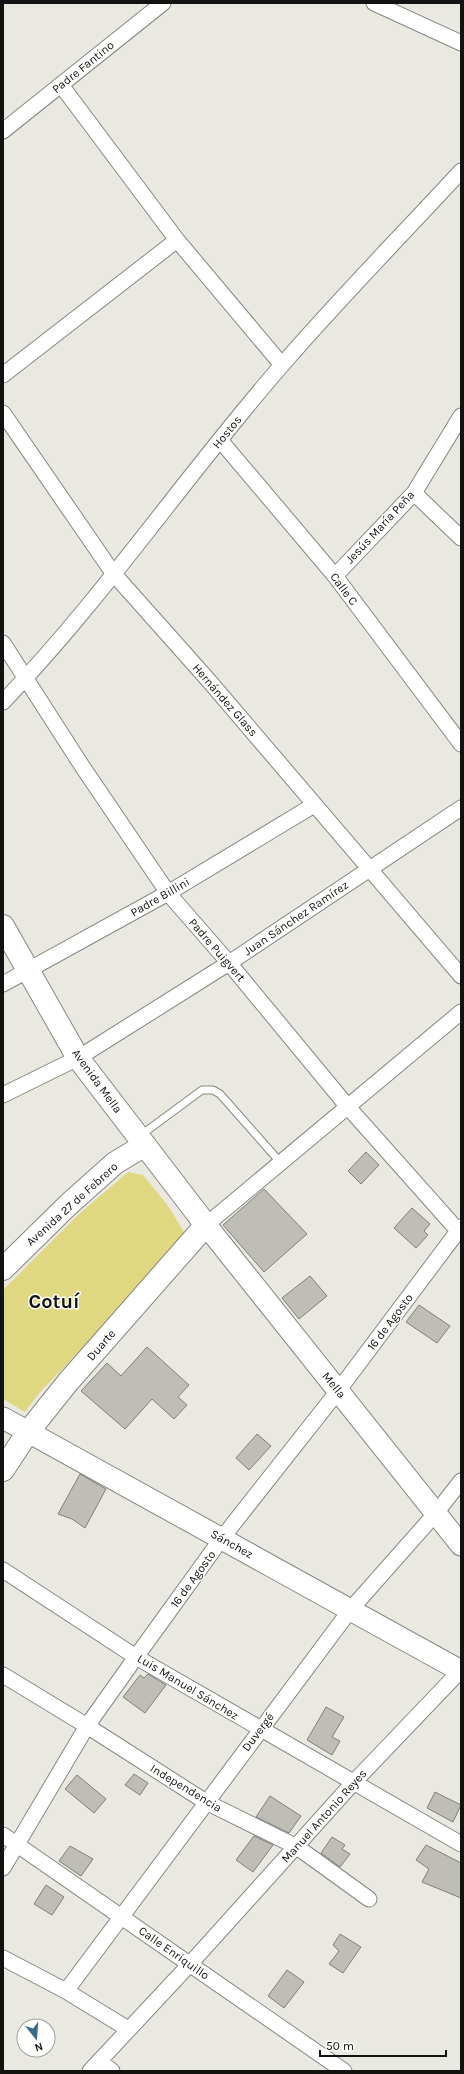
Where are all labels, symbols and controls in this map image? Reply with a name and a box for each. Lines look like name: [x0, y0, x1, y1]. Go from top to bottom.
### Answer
street label: Padre Fantino: [49, 38, 117, 96]
street label: Hostos: [210, 413, 244, 451]
street label: Jesús María Peña: [343, 488, 417, 566]
street label: Calle C: [327, 570, 361, 608]
street label: Hernández Glass: [190, 661, 260, 739]
street label: Padre Billini: [128, 874, 192, 920]
street label: Juan Sánchez Ramírez: [241, 878, 351, 958]
street label: Padre Puigvert: [186, 916, 249, 985]
street label: Avenida Mella: [69, 1046, 125, 1116]
street label: Avenida 27 de Febrero: [23, 1159, 121, 1249]
district label: Cotuí: [29, 1290, 80, 1313]
street label: 16 de Agosto: [364, 1291, 416, 1353]
street label: Duarte: [84, 1327, 118, 1363]
street label: Mella: [319, 1369, 349, 1401]
street label: Sánchez: [208, 1527, 256, 1562]
street label: 16 de Agosto: [168, 1548, 218, 1610]
street label: Luis Manuel Sánchez: [135, 1651, 241, 1723]
street label: Duvergé: [239, 1710, 277, 1754]
street label: Independencia: [148, 1761, 224, 1815]
street label: Manuel Antonio Reyes: [278, 1766, 370, 1866]
street label: Calle Enriquillo: [136, 1924, 212, 1982]
north arrow: [16, 2018, 56, 2058]
scale bar: [320, 2032, 446, 2058]
text: 50 m: [326, 2039, 354, 2053]
text: N: [33, 2040, 44, 2054]

